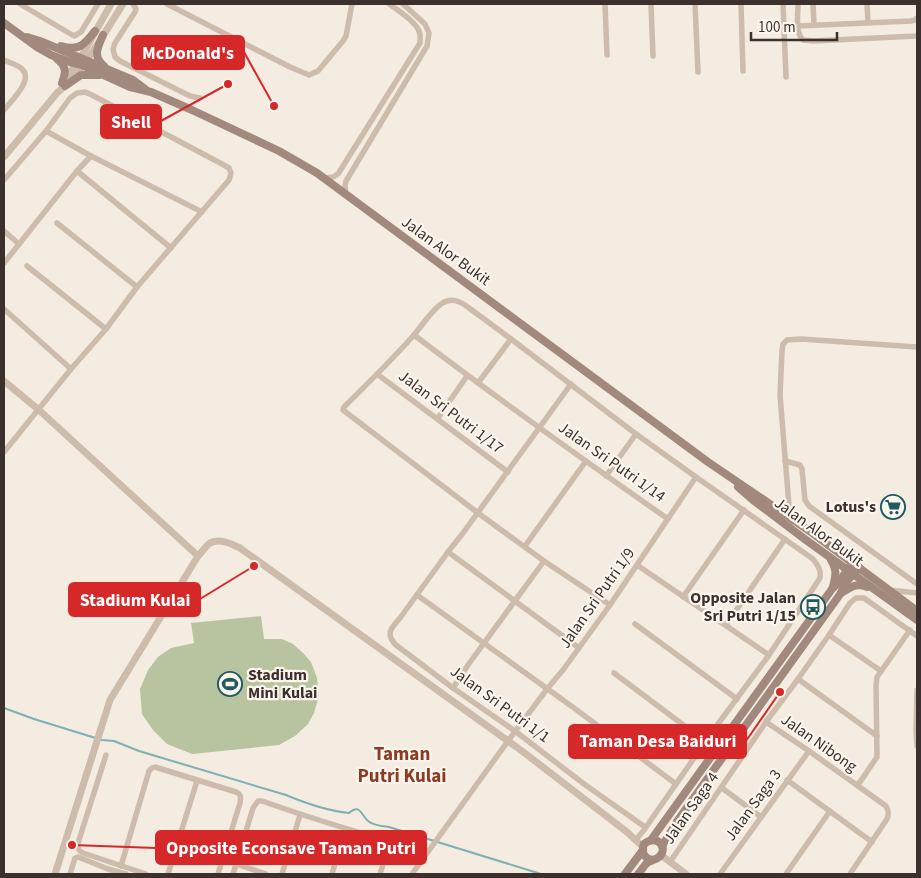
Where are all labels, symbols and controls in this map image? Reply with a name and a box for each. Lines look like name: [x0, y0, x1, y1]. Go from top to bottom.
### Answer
scale bar: [751, 10, 837, 42]
text: 100 m: [758, 17, 796, 38]
callout: McDonald's: [132, 36, 244, 69]
text: McDonald's: [142, 41, 234, 66]
callout: Shell: [101, 105, 161, 138]
text: Shell: [111, 110, 151, 135]
street label: Jalan Alor Bukit: [397, 211, 496, 291]
street label: Jalan Sri Putri 1/17: [394, 365, 508, 459]
street label: Jalan Sri Putri 1/14: [554, 417, 670, 507]
street label: Jalan Alor Bukit: [770, 492, 869, 572]
supermarket icon: Lotus's: [880, 494, 906, 520]
place label: Lotus's: [826, 496, 876, 518]
street label: Jalan Sri Putri 1/9: [554, 543, 640, 653]
callout: Stadium Kulai: [69, 583, 200, 616]
place label: Opposite Jalan Sri Putri 1/15: [690, 587, 796, 627]
text: Stadium Kulai: [80, 588, 190, 613]
bus stop icon: Opposite Jalan Sri Putri 1/15: [800, 594, 826, 620]
street label: Jalan Sri Putri 1/1: [446, 660, 554, 748]
place label: Stadium Mini Kulai: [248, 664, 318, 704]
sports icon: Stadium Mini Kulai: [217, 671, 243, 697]
street label: Jalan Nibong: [776, 709, 862, 777]
callout: Taman Desa Baiduri: [569, 725, 746, 758]
text: Taman Desa Baiduri: [580, 729, 737, 754]
district label: Taman Putri Kulai: [358, 741, 446, 790]
street label: Jalan Saga 3: [720, 765, 786, 845]
street label: Jalan Saga 4: [658, 767, 724, 848]
callout: Opposite Econsave Taman Putri: [156, 831, 426, 864]
text: Opposite Econsave Taman Putri: [166, 836, 416, 861]

